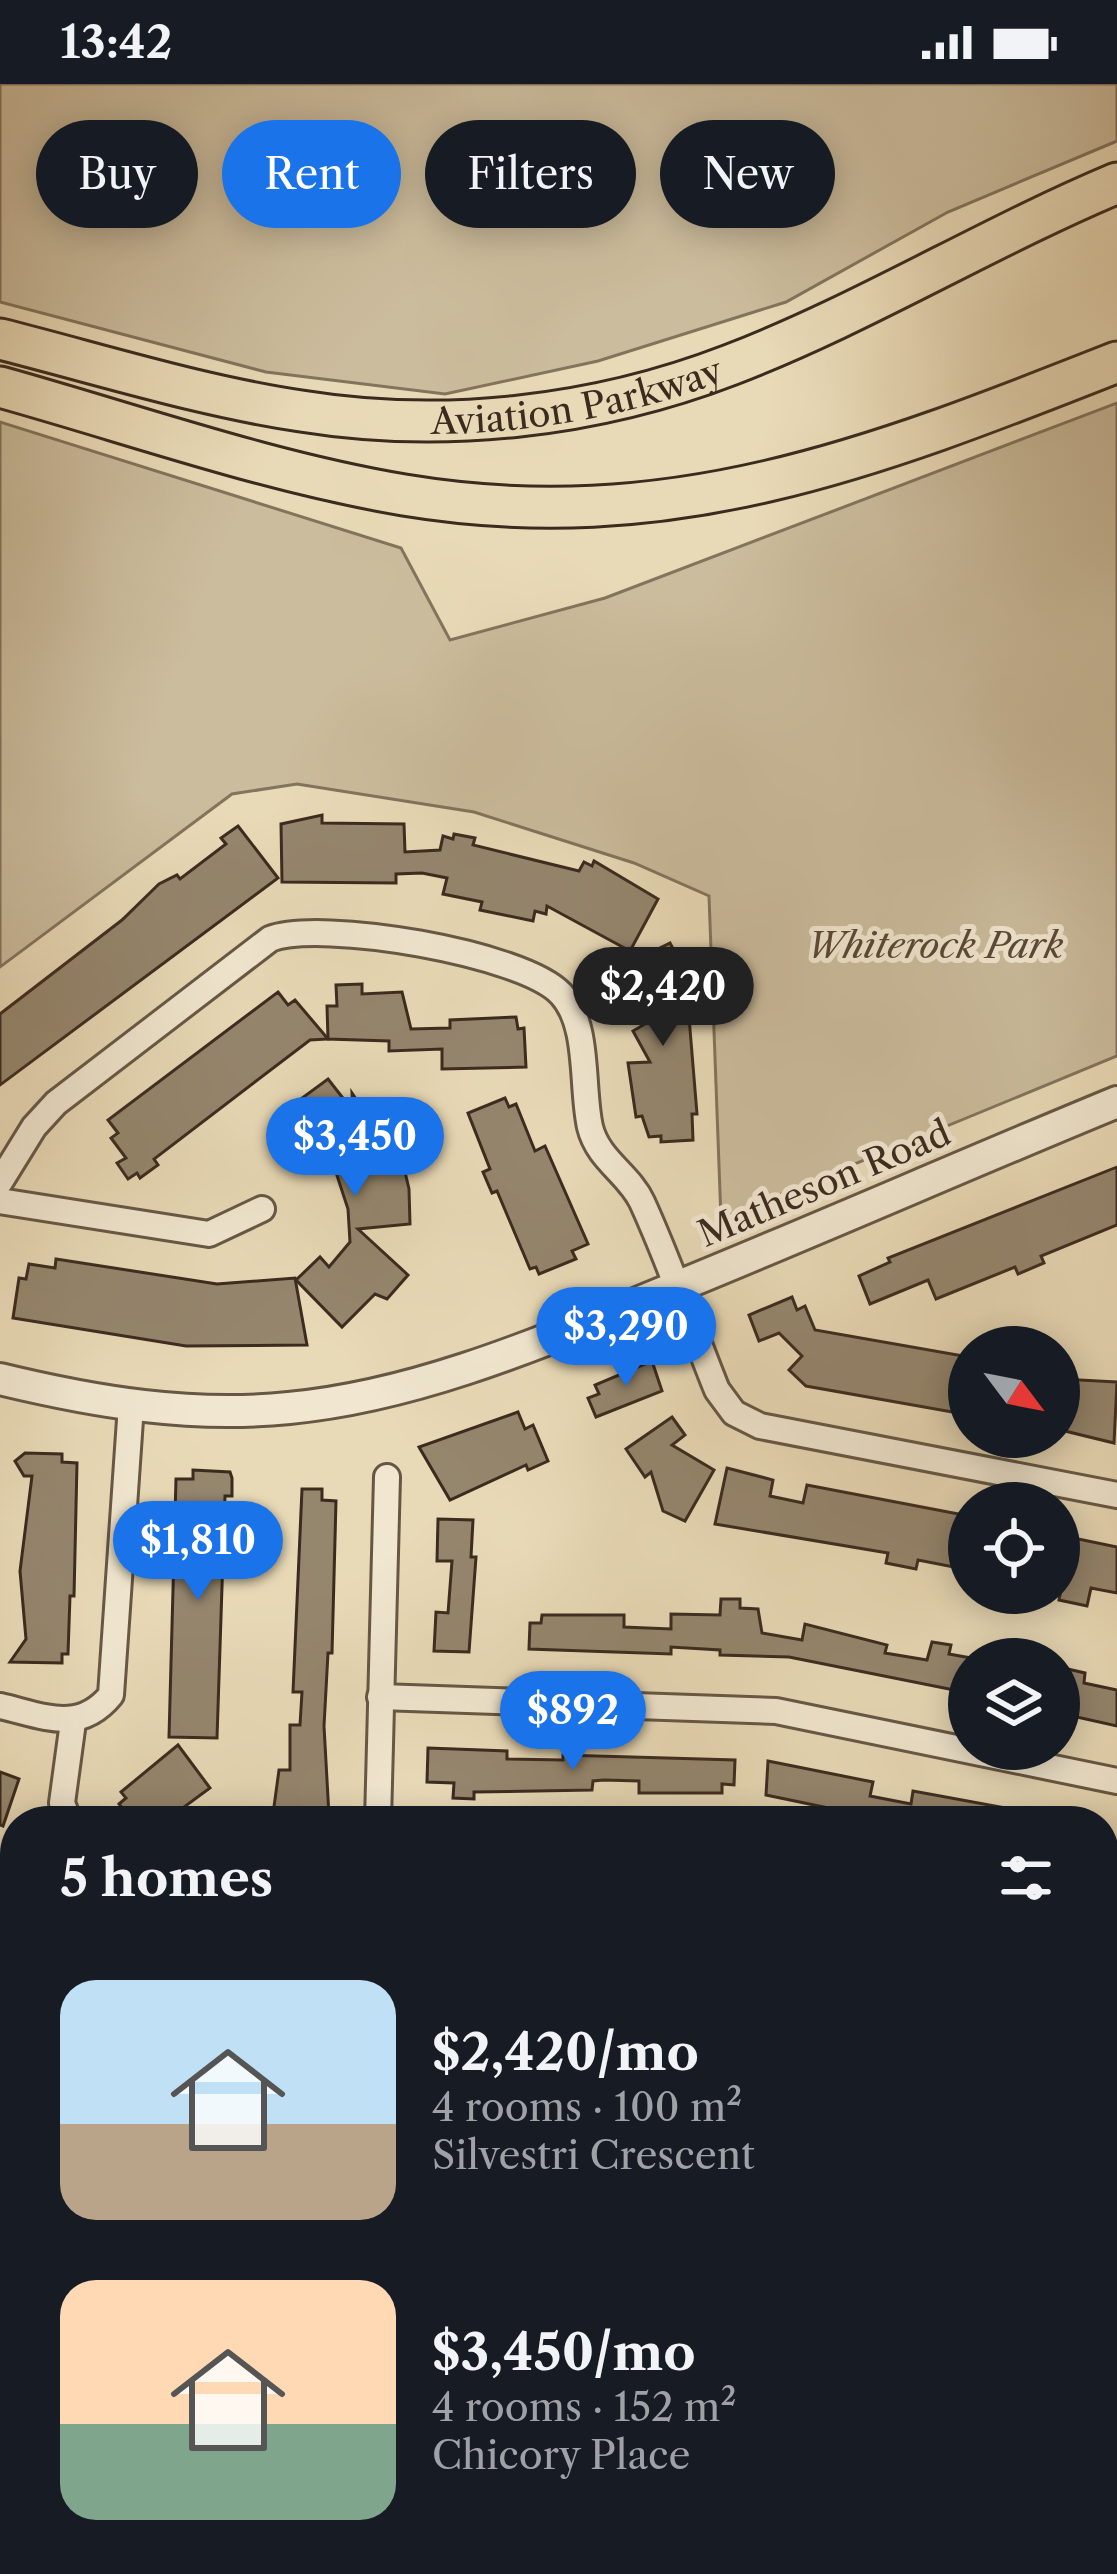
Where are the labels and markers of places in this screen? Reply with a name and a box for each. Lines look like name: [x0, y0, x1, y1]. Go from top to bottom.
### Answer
pin: $2,420: [565, 947, 761, 1049]
pin: $3,450: [257, 1097, 453, 1199]
pin: $3,290: [528, 1287, 724, 1389]
pin: $1,810: [100, 1501, 296, 1603]
pin: $892: [502, 1671, 644, 1773]

